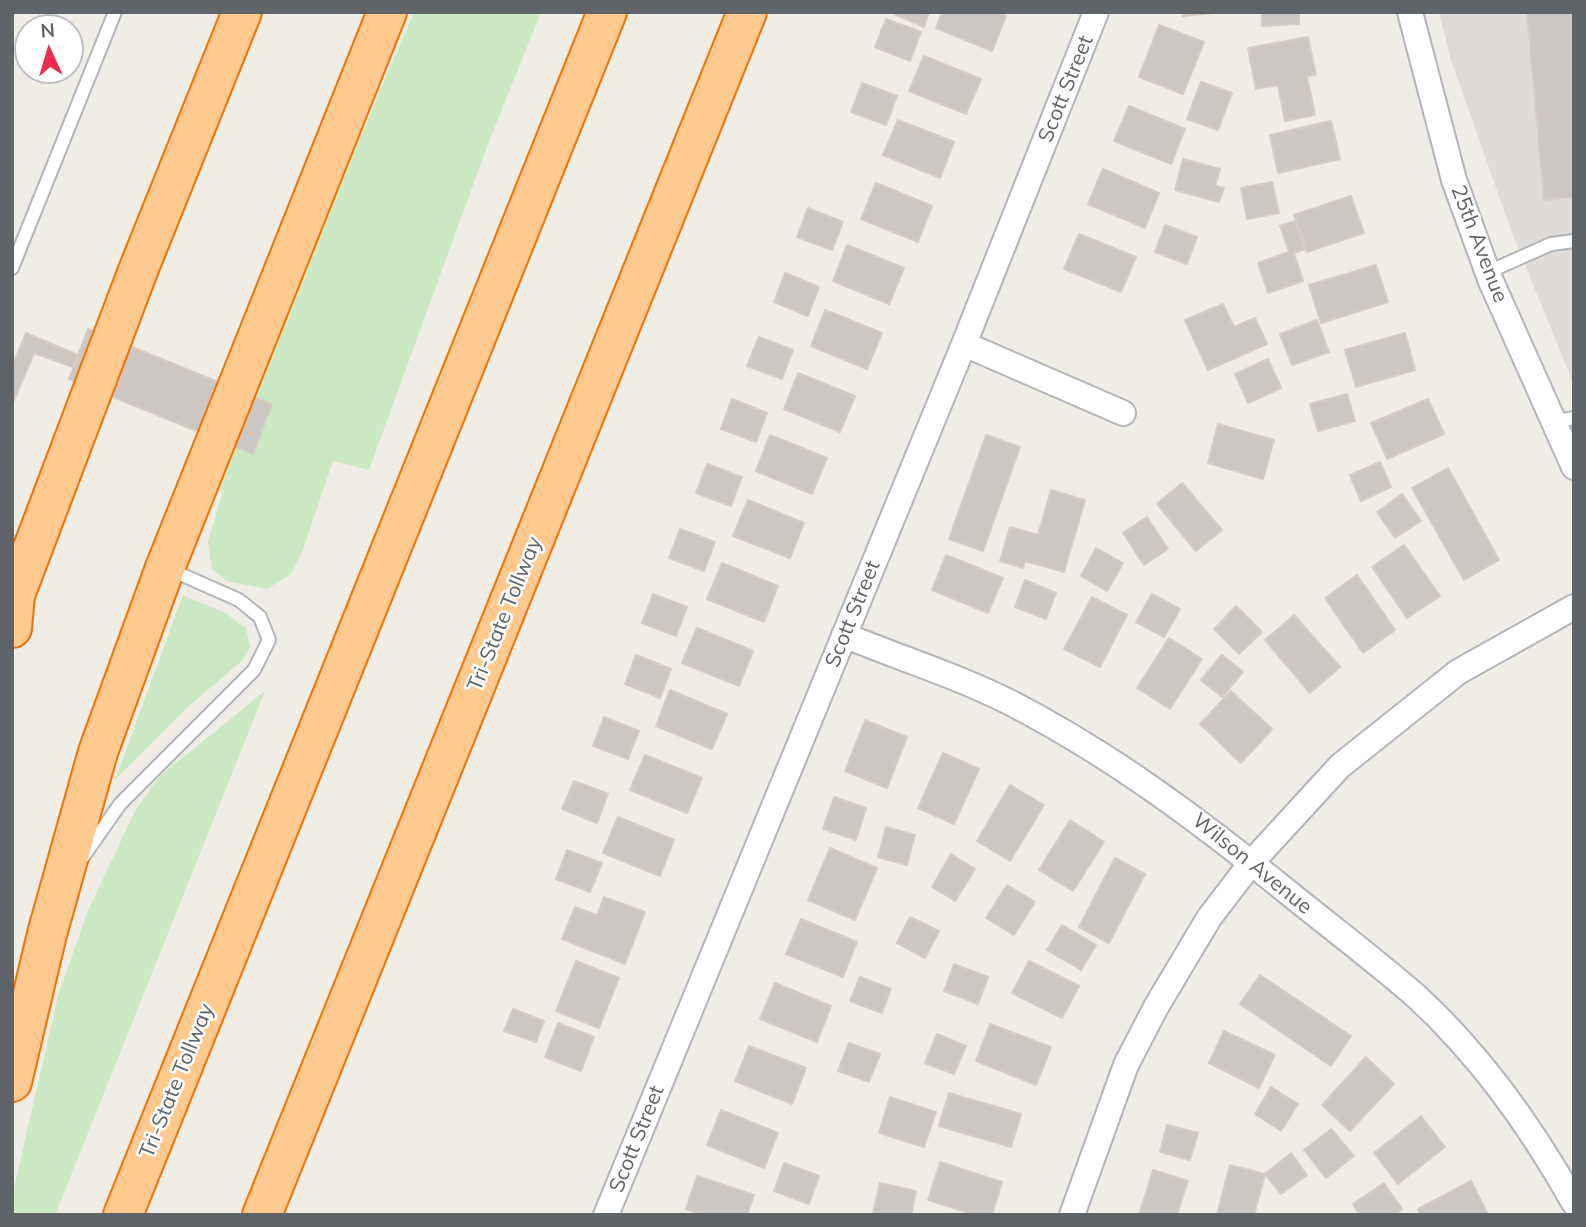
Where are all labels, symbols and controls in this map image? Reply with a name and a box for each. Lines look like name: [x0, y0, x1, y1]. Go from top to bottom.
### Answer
north arrow: [14, 14, 84, 84]
text: N: [40, 18, 56, 43]
street label: Scott Street: [1033, 32, 1099, 146]
street label: 25th Avenue: [1445, 182, 1513, 306]
street label: Tri-State Tollway: [463, 533, 547, 695]
street label: Scott Street: [820, 557, 886, 671]
street label: Wilson Avenue: [1187, 808, 1317, 920]
street label: Tri-State Tollway: [135, 1000, 219, 1162]
street label: Scott Street: [604, 1082, 670, 1196]

